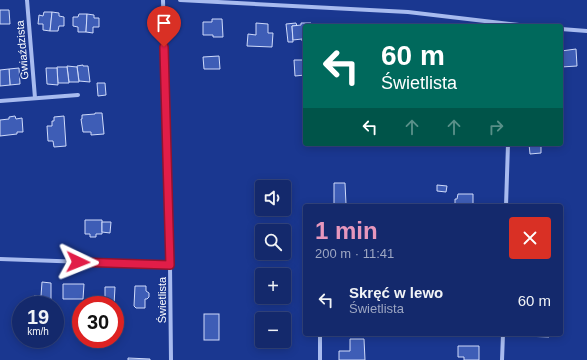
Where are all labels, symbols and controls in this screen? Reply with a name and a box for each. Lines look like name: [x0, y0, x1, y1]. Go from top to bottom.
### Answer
pin: [147, 6, 181, 47]
icon: arrive: [153, 12, 175, 34]
street label: Gwiaździsta: [13, 19, 31, 80]
icon: left: [315, 40, 367, 92]
text: 60 m: [381, 40, 445, 71]
text: Świetlista: [381, 73, 457, 93]
icon: left: [359, 116, 381, 138]
icon: ahead: [401, 116, 423, 138]
icon: ahead: [443, 116, 465, 138]
icon: right: [485, 116, 507, 138]
map controls: [255, 180, 291, 348]
button: sound: [255, 180, 291, 216]
text: 1 min: [315, 217, 378, 244]
button: close: [509, 217, 551, 259]
button: search: [255, 224, 291, 260]
position arrow: [57, 241, 99, 283]
text: 200 m · 11:41: [315, 246, 394, 261]
button: +: [255, 268, 291, 304]
street label: Świetlista: [156, 276, 168, 323]
text: Skręć w lewo: [349, 284, 443, 301]
icon: left: [315, 289, 337, 311]
text: 60 m: [518, 292, 551, 309]
speed limit sign: 30: [72, 296, 124, 348]
text: Świetlista: [349, 301, 404, 316]
text: 19: [27, 306, 49, 328]
button: −: [255, 312, 291, 348]
text: km/h: [27, 326, 49, 337]

